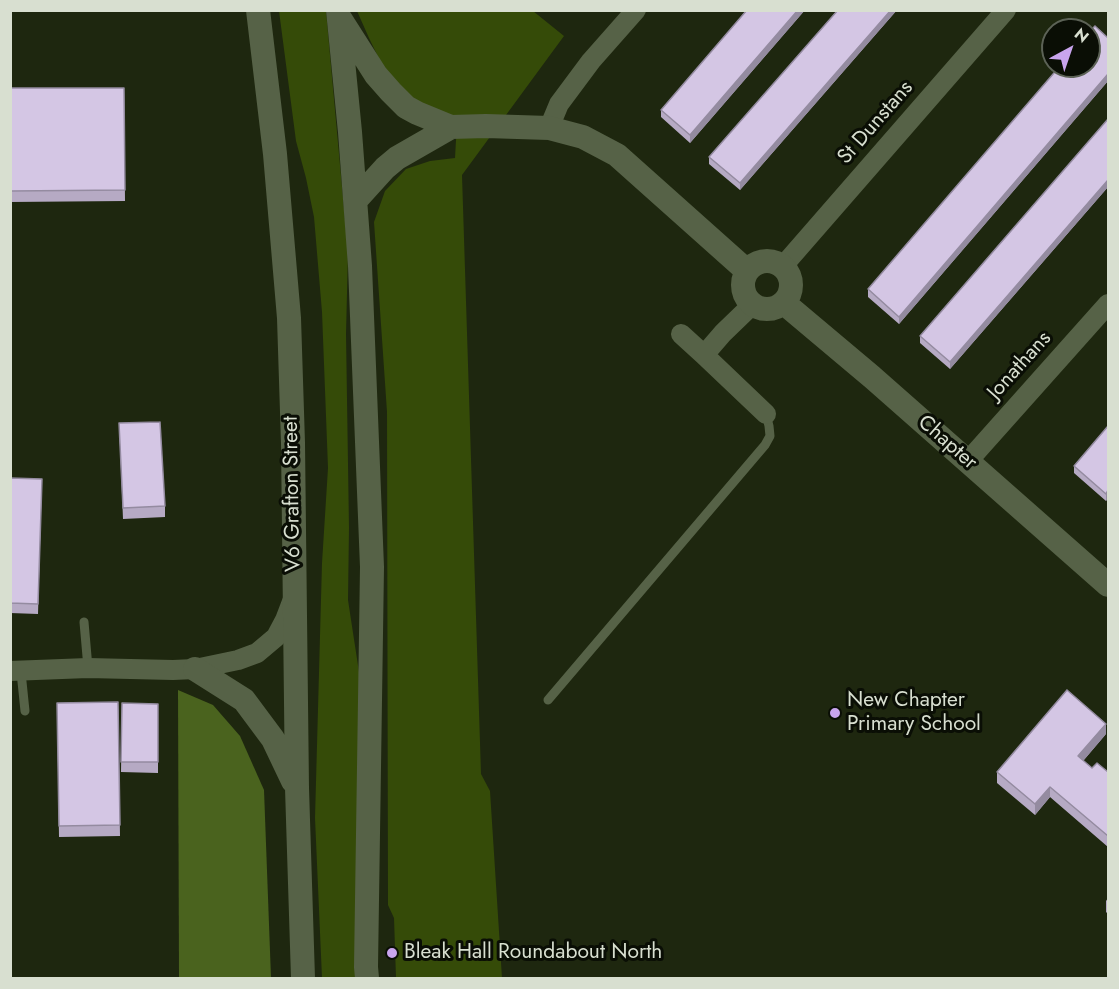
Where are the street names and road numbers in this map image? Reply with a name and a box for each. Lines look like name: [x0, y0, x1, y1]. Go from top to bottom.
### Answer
street label: St Dunstans: [833, 76, 919, 170]
street label: Jonathans: [983, 327, 1057, 405]
street label: Chapter: [912, 410, 982, 476]
street label: V6 Grafton Street: [279, 416, 307, 572]

